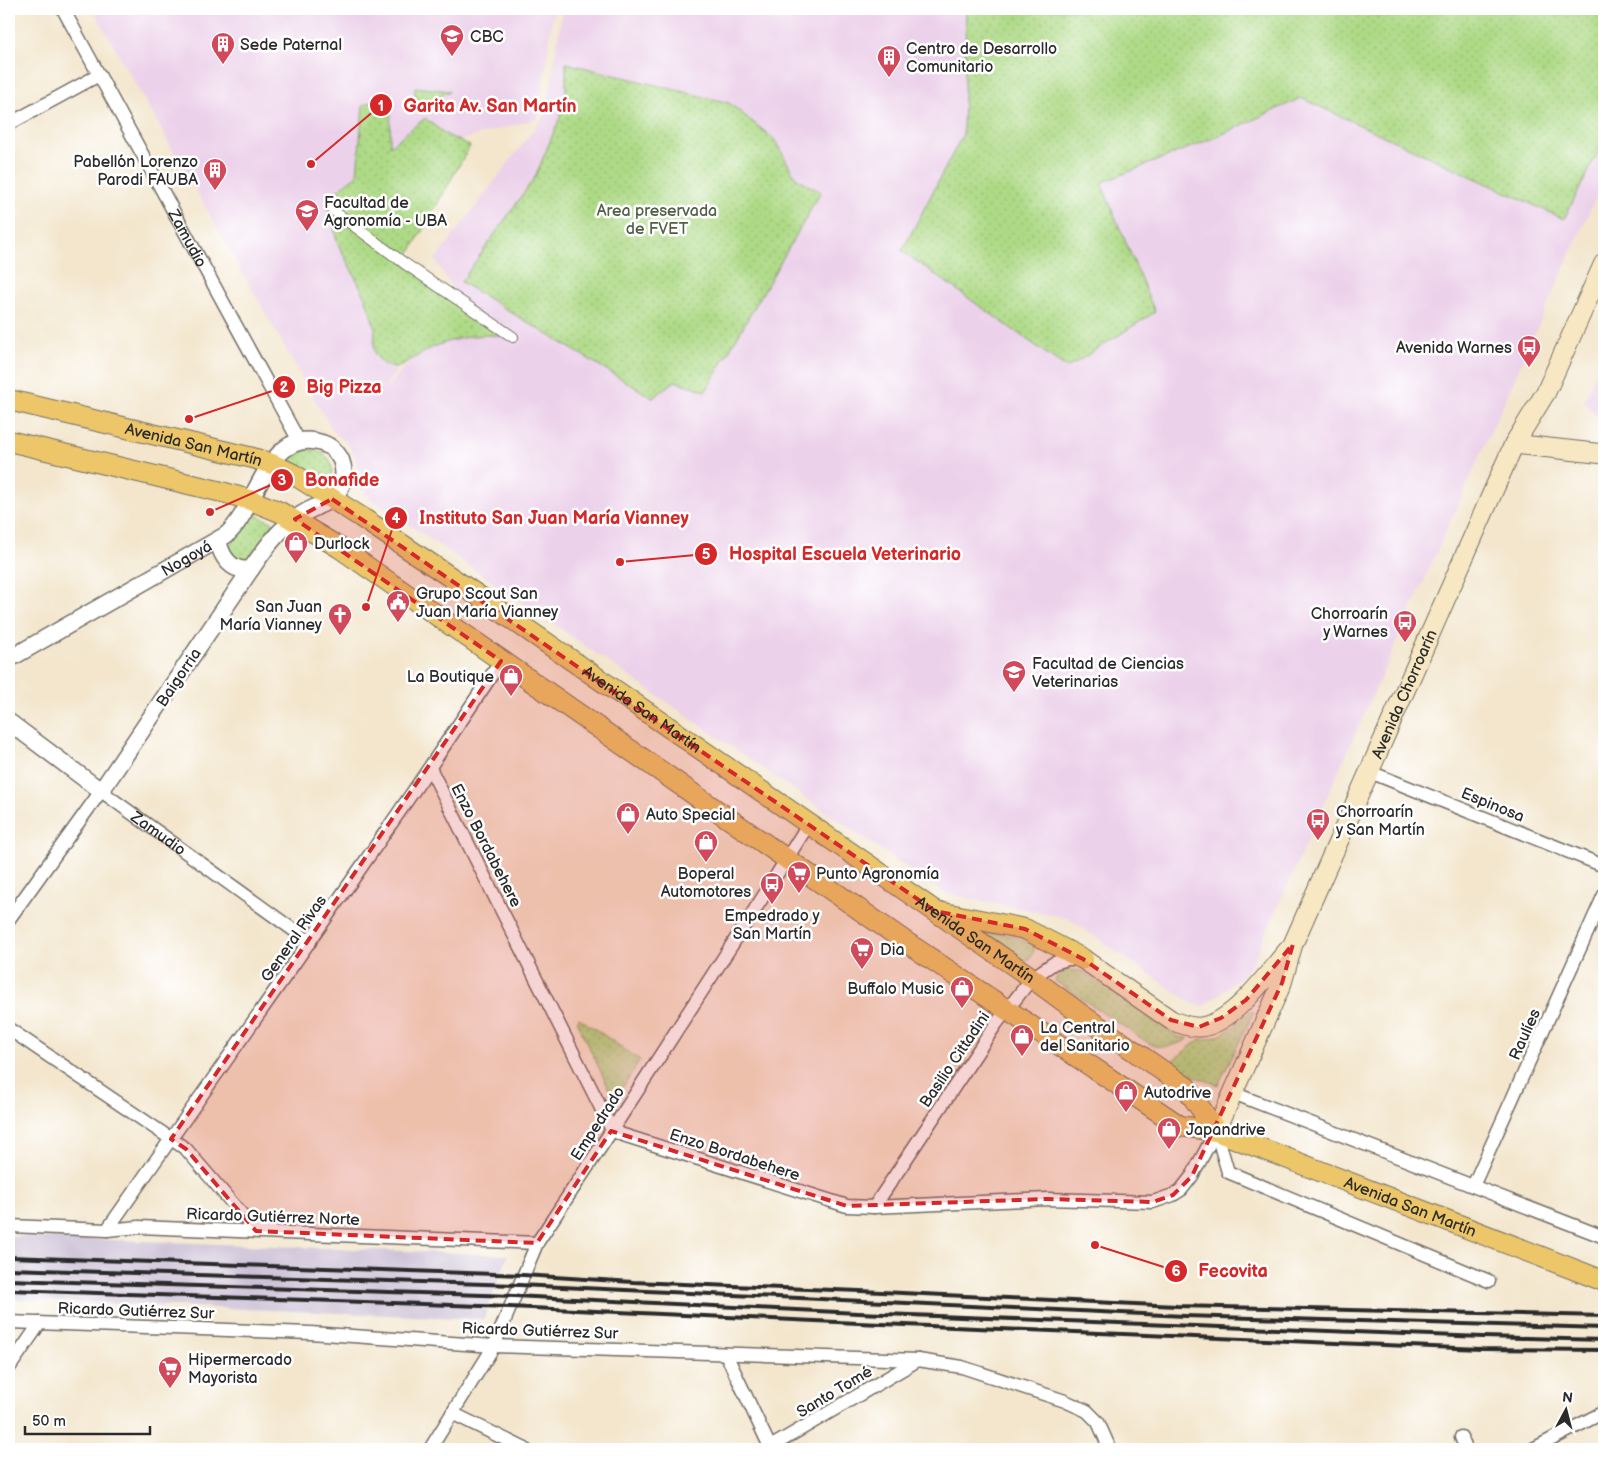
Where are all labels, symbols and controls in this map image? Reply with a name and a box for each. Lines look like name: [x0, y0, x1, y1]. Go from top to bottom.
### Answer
school or university icon: CBC: [439, 23, 465, 57]
place label: CBC: [470, 28, 504, 47]
building icon: Sede Paternal: [210, 31, 236, 65]
place label: Sede Paternal: [240, 36, 342, 55]
place label: Centro de Desarrollo Comunitario: [906, 40, 1057, 77]
building icon: Centro de Desarrollo Comunitario: [876, 44, 902, 78]
callout: Garita Av. San Martín: [369, 89, 587, 122]
text: Garita Av. San Martín: [404, 96, 577, 117]
text: 1: [378, 97, 384, 116]
place label: Pabellón Lorenzo Parodi FAUBA: [73, 153, 198, 190]
building icon: Pabellón Lorenzo Parodi FAUBA: [202, 157, 228, 191]
place label: Facultad de Agronomía - UBA: [324, 194, 447, 231]
school or university icon: Facultad de Agronomía - UBA: [294, 198, 320, 232]
park label: Area preservada de FVET: [597, 202, 717, 239]
street label: Zamudio: [163, 206, 210, 271]
bus stop icon: Avenida Warnes: [1516, 334, 1542, 368]
place label: Avenida Warnes: [1396, 339, 1512, 358]
callout: Big Pizza: [271, 370, 392, 403]
text: Big Pizza: [306, 377, 382, 398]
text: 2: [280, 378, 289, 397]
street label: Avenida San Martín: [123, 420, 264, 471]
callout: Bonafide: [269, 464, 389, 497]
text: Bonafide: [305, 470, 379, 491]
text: 3: [278, 471, 287, 490]
callout: Instituto San Juan María Vianney: [384, 502, 699, 535]
text: Instituto San Juan María Vianney: [419, 508, 689, 529]
text: 4: [392, 509, 401, 528]
shop icon: Durlock: [283, 530, 309, 564]
place label: Durlock: [314, 535, 369, 554]
street label: Nogoyá: [158, 537, 216, 581]
callout: Hospital Escuela Veterinario: [693, 537, 972, 570]
text: Hospital Escuela Veterinario: [729, 544, 961, 565]
text: 5: [702, 545, 711, 564]
place label: Grupo Scout San Juan María Vianney: [416, 585, 559, 622]
public building icon: Grupo Scout San Juan María Vianney: [385, 589, 411, 623]
place label: San Juan María Vianney: [219, 598, 323, 635]
church icon: San Juan María Vianney: [327, 602, 353, 636]
place label: Chorroarín y Warnes: [1311, 605, 1388, 642]
bus stop icon: Chorroarín y Warnes: [1392, 609, 1418, 643]
street label: Avenida Chorroarín: [1368, 627, 1442, 762]
street label: Baigorria: [153, 645, 206, 711]
place label: Facultad de Ciencias Veterinarias: [1032, 655, 1184, 692]
school or university icon: Facultad de Ciencias Veterinarias: [1001, 659, 1027, 693]
shop icon: La Boutique: [498, 663, 524, 697]
street label: Avenida San Martín: [578, 663, 705, 758]
place label: La Boutique: [407, 668, 495, 687]
street label: Enzo Bordabehere: [446, 781, 525, 911]
street label: Espinosa: [1458, 784, 1527, 827]
shop icon: Auto Special: [615, 801, 641, 835]
place label: Chorroarín y San Martín: [1335, 803, 1425, 840]
place label: Auto Special: [646, 806, 735, 825]
street label: Zamudio: [126, 807, 189, 860]
bus stop icon: Chorroarín y San Martín: [1305, 807, 1331, 841]
shop icon: Boperal Automotores: [693, 829, 719, 863]
supermarket icon: Punto Agronomía: [786, 860, 812, 894]
place label: Boperal Automotores: [661, 865, 751, 902]
place label: Punto Agronomía: [816, 865, 939, 884]
bus stop icon: Empedrado y San Martín: [759, 871, 785, 905]
street label: General Rivas: [257, 892, 331, 986]
street label: Avenida San Martín: [912, 893, 1038, 988]
place label: Empedrado y San Martín: [724, 907, 820, 944]
supermarket icon: Dia: [849, 936, 875, 970]
place label: Dia: [880, 941, 904, 960]
shop icon: Buffalo Music: [949, 975, 975, 1009]
place label: Buffalo Music: [847, 980, 944, 999]
street label: Raulíes: [1506, 1006, 1545, 1063]
street label: Basilio Cittadini: [916, 1008, 994, 1111]
place label: La Central del Sanitario: [1040, 1019, 1130, 1056]
shop icon: La Central del Sanitario: [1009, 1023, 1035, 1057]
shop icon: Autodrive: [1113, 1079, 1139, 1113]
street label: Empedrado: [567, 1083, 629, 1164]
place label: Autodrive: [1144, 1084, 1212, 1103]
shop icon: Japandrive: [1156, 1116, 1182, 1150]
place label: Japandrive: [1186, 1121, 1266, 1140]
street label: Enzo Bordabehere: [667, 1125, 803, 1186]
street label: Avenida San Martín: [1341, 1173, 1479, 1242]
street label: Ricardo Gutiérrez Norte: [186, 1205, 361, 1230]
callout: Fecovita: [1164, 1254, 1278, 1287]
text: Fecovita: [1198, 1261, 1268, 1282]
text: 6: [1171, 1262, 1181, 1281]
street label: Ricardo Gutiérrez Sur: [57, 1299, 215, 1324]
street label: Ricardo Gutiérrez Sur: [461, 1319, 619, 1344]
place label: Hipermercado Mayorista: [188, 1351, 292, 1388]
supermarket icon: Hipermercado Mayorista: [157, 1355, 183, 1389]
street label: Santo Tomé: [793, 1362, 876, 1422]
north arrow: [1540, 1386, 1590, 1436]
text: N: [1561, 1389, 1574, 1407]
scale bar: [25, 1403, 150, 1435]
text: 50 m: [32, 1412, 66, 1431]

